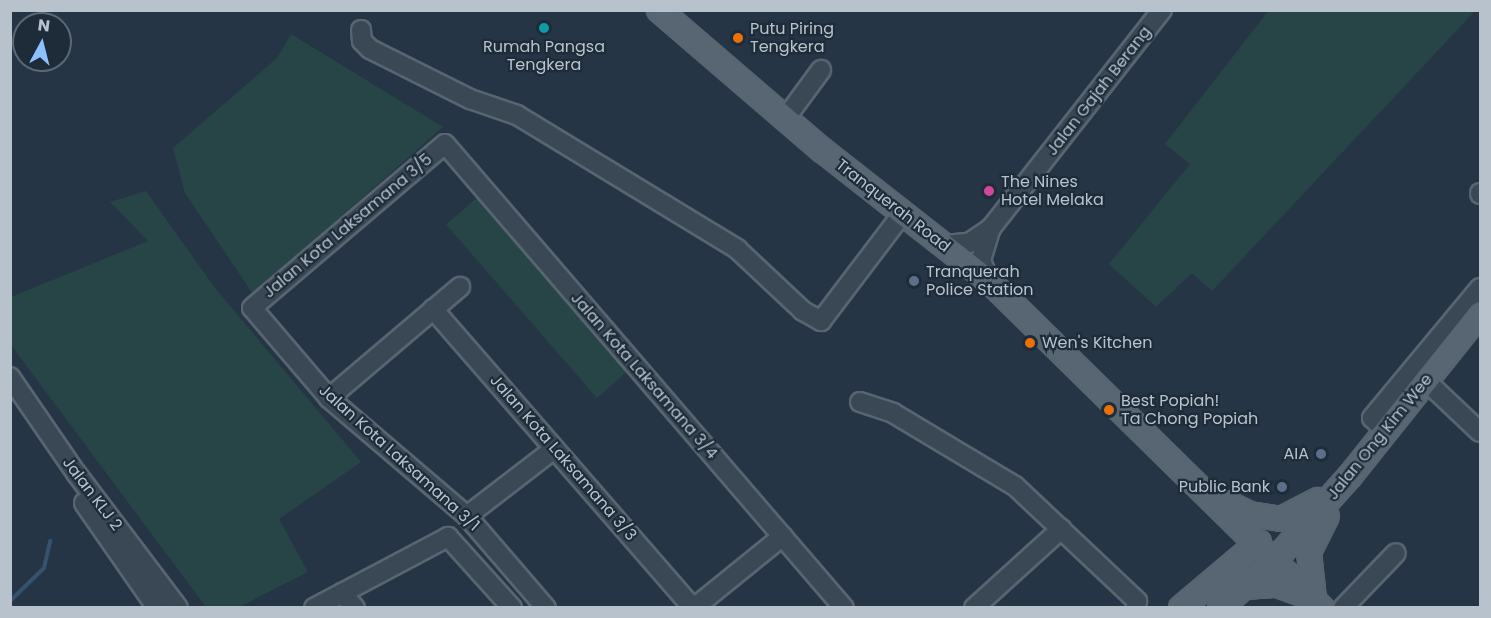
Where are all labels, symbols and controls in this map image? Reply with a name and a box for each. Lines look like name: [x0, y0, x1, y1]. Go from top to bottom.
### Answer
north arrow: [12, 12, 72, 72]
text: N: [37, 13, 51, 38]
place label: Putu Piring Tengkera: [750, 19, 834, 57]
marker: Rumah Pangsa Tengkera: [537, 21, 551, 35]
street label: Jalan Gajah Berang: [1043, 23, 1155, 159]
marker: Putu Piring Tengkera: [731, 31, 745, 45]
place label: Rumah Pangsa Tengkera: [483, 37, 605, 75]
street label: Jalan Kota Laksamana 3/5: [260, 150, 436, 302]
street label: Tranquerah Road: [832, 155, 954, 257]
place label: The Nines Hotel Melaka: [1001, 172, 1104, 210]
marker: The Nines Hotel Melaka: [982, 184, 996, 198]
place label: Tranquerah Police Station: [926, 262, 1034, 300]
marker: Tranquerah Police Station: [907, 274, 921, 288]
street label: Jalan Kota Laksamana 3/4: [567, 289, 721, 463]
place label: Wen's Kitchen: [1042, 333, 1152, 353]
marker: Wen's Kitchen: [1023, 336, 1037, 350]
street label: Jalan Ong Kim Wee: [1323, 370, 1437, 504]
street label: Jalan Kota Laksamana 3/3: [486, 371, 640, 545]
street label: Jalan Kota Laksamana 3/1: [315, 381, 483, 535]
place label: Best Popiah! Ta Chong Popiah: [1121, 391, 1258, 429]
marker: Best Popiah! Ta Chong Popiah: [1102, 403, 1116, 417]
place label: AIA: [1283, 444, 1309, 464]
marker: AIA: [1314, 447, 1328, 461]
street label: Jalan KLJ 2: [58, 453, 126, 535]
place label: Public Bank: [1179, 477, 1270, 497]
marker: Public Bank: [1275, 480, 1289, 494]

